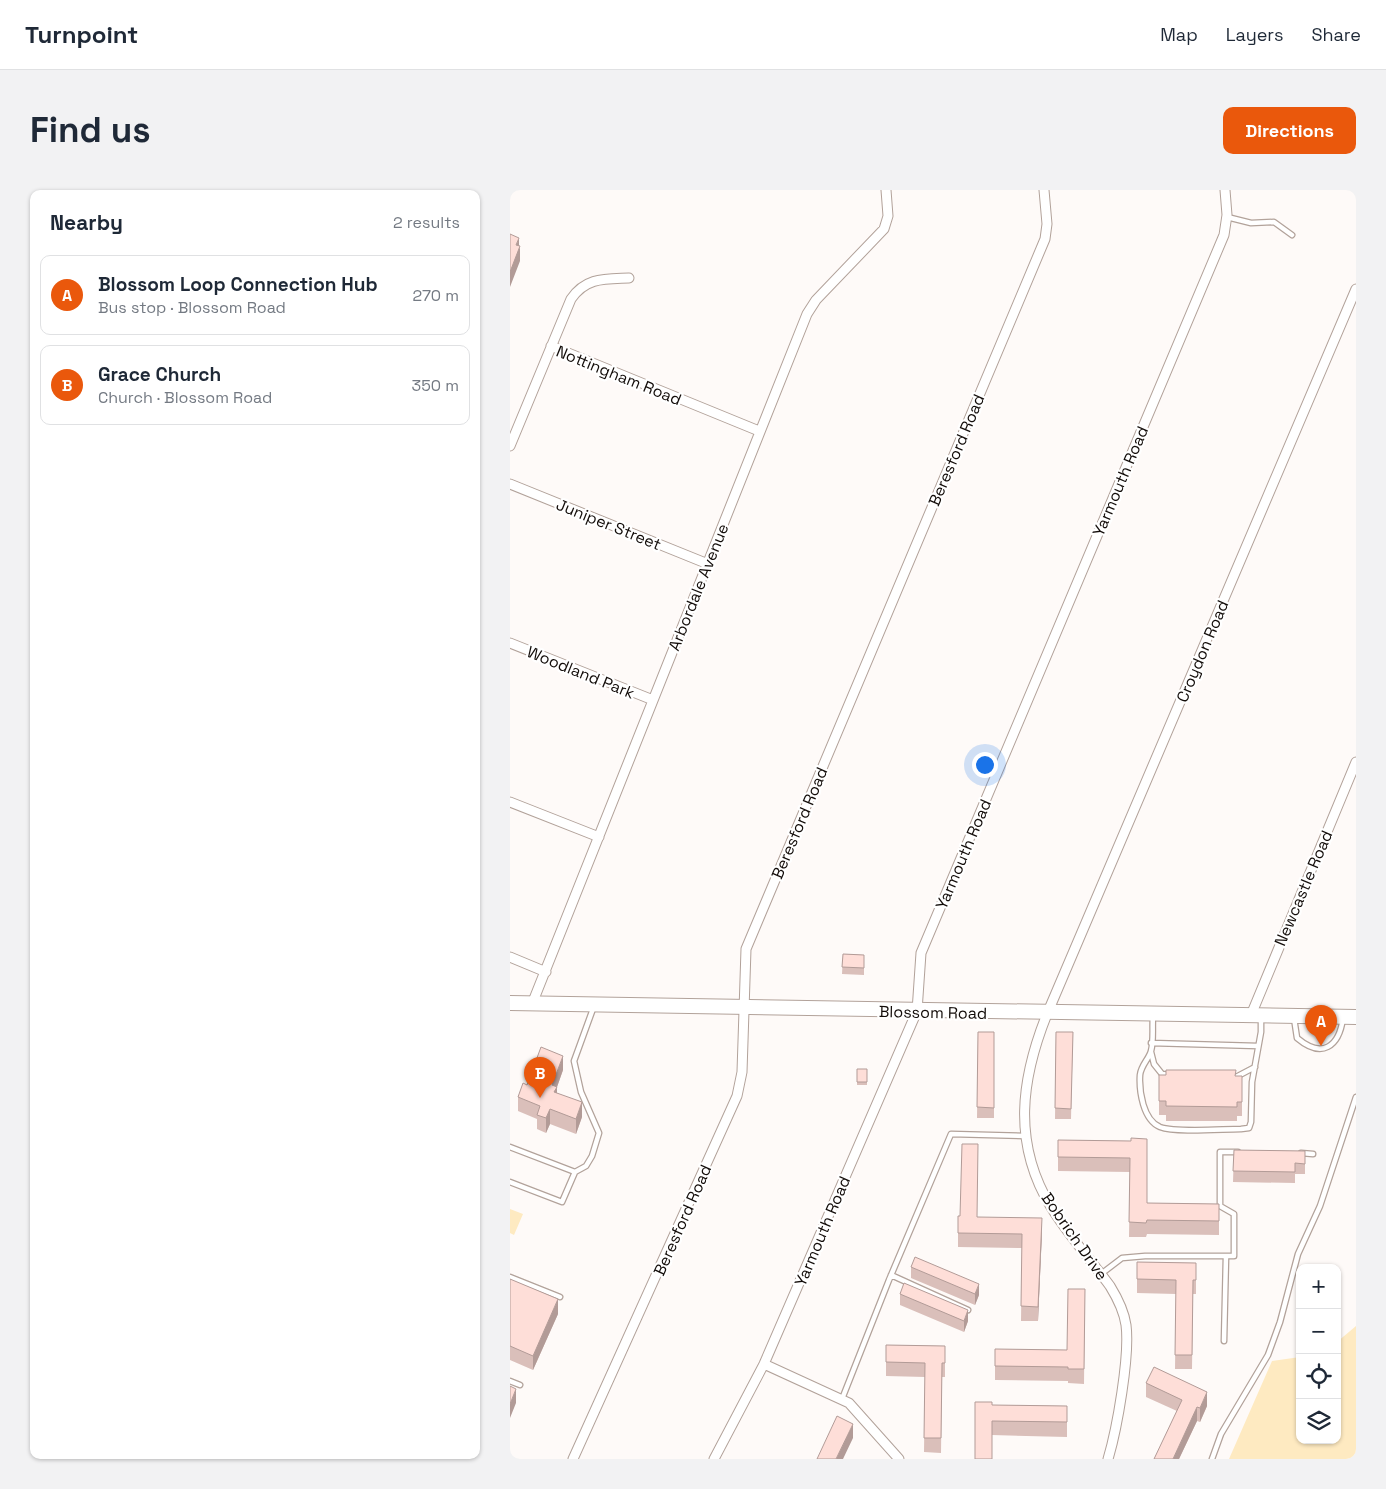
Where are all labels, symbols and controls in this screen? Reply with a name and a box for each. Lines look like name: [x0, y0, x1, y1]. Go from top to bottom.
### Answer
text: Turnpoint: [25, 19, 138, 50]
text: Map: [1160, 23, 1198, 46]
text: Layers: [1226, 23, 1283, 46]
text: Share: [1311, 23, 1361, 46]
button: Directions: [1223, 107, 1356, 154]
text: Find us: [30, 108, 151, 152]
text: Nearby: [50, 209, 123, 236]
text: 2 results: [393, 212, 460, 233]
text: Blossom Loop Connection Hub: [98, 272, 378, 297]
text: A: [62, 285, 72, 306]
text: 270 m: [412, 285, 459, 306]
text: Bus stop · Blossom Road: [98, 297, 286, 318]
street label: Nottingham Road: [553, 341, 684, 410]
text: Grace Church: [98, 362, 221, 387]
text: B: [62, 375, 72, 396]
text: 350 m: [412, 375, 459, 396]
text: Church · Blossom Road: [98, 387, 272, 408]
street label: Beresford Road: [923, 391, 989, 509]
street label: Yarmouth Road: [1088, 423, 1153, 539]
street label: Juniper Street: [553, 494, 664, 555]
street label: Arbordale Avenue: [663, 521, 734, 654]
street label: Croydon Road: [1171, 597, 1233, 706]
street label: Woodland Park: [524, 641, 638, 704]
your location: [972, 752, 998, 778]
street label: Beresford Road: [766, 764, 832, 882]
street label: Yarmouth Road: [931, 796, 996, 912]
street label: Newcastle Road: [1270, 827, 1337, 949]
street label: Blossom Road: [879, 1001, 987, 1024]
pin: A: [1305, 1005, 1337, 1046]
pin: B: [524, 1057, 556, 1098]
street label: Beresford Road: [649, 1161, 716, 1279]
street label: Yarmouth Road: [790, 1173, 855, 1289]
street label: Bobrich Drive: [1037, 1188, 1113, 1284]
map controls: [1296, 1264, 1341, 1444]
button: +: [1296, 1264, 1341, 1309]
button: −: [1296, 1309, 1341, 1354]
button: locate: [1296, 1354, 1341, 1399]
button: layers: [1296, 1399, 1341, 1444]

